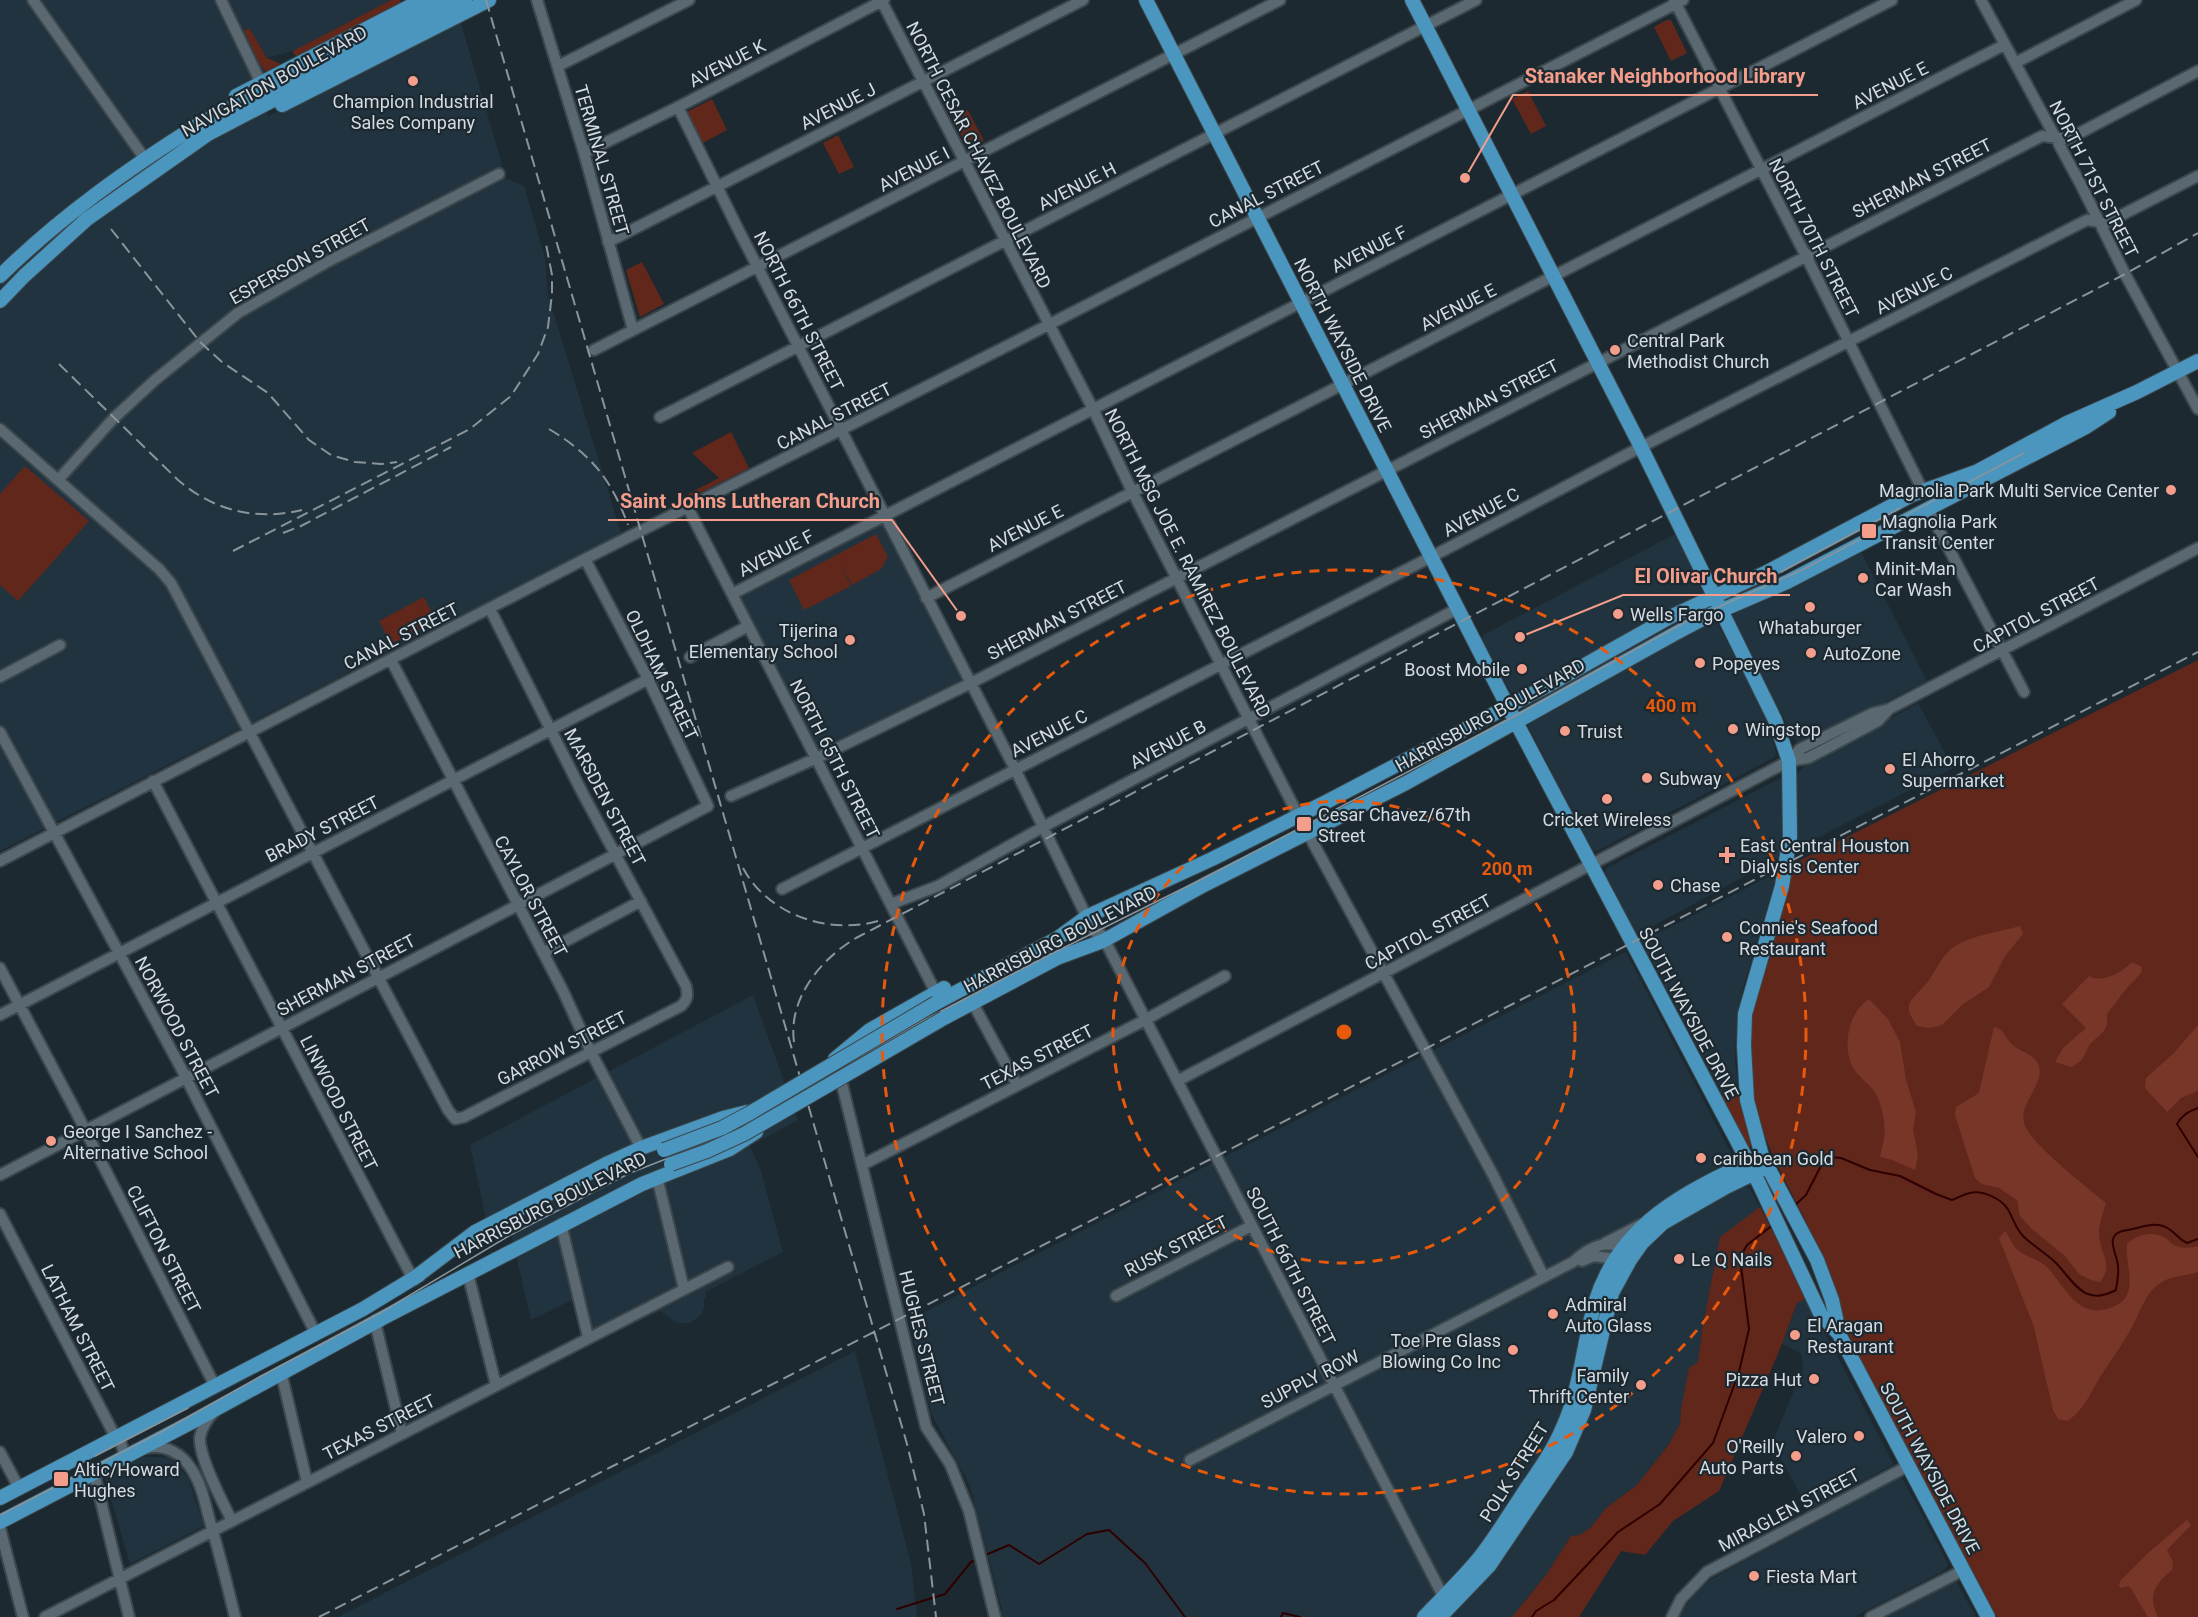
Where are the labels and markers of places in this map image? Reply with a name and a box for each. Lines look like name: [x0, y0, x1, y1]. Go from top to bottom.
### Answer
callout: Stanaker Neighborhood Library: [1513, 57, 1818, 95]
marker: Champion Industrial Sales Company: [406, 74, 420, 88]
place label: Champion Industrial Sales Company: [332, 91, 494, 133]
place label: Central Park Methodist Church: [1627, 330, 1769, 372]
marker: Central Park Methodist Church: [1608, 343, 1622, 357]
place label: Magnolia Park Multi Service Center: [1879, 480, 2159, 501]
callout: Saint Johns Lutheran Church: [608, 482, 892, 520]
marker: Magnolia Park Multi Service Center: [2164, 483, 2178, 497]
place label: Magnolia Park Transit Center: [1882, 511, 1998, 553]
marker: Magnolia Park Transit Center: [1860, 522, 1878, 540]
callout: El Olivar Church: [1623, 557, 1790, 595]
place label: Minit-Man Car Wash: [1875, 558, 1956, 600]
marker: Minit-Man Car Wash: [1856, 571, 1870, 585]
marker: Whataburger: [1803, 600, 1817, 614]
place label: Wells Fargo: [1630, 604, 1724, 625]
marker: Wells Fargo: [1611, 607, 1625, 621]
place label: Whataburger: [1758, 617, 1862, 638]
place label: Tijerina Elementary School: [689, 620, 838, 662]
marker: Tijerina Elementary School: [843, 633, 857, 647]
place label: AutoZone: [1823, 643, 1901, 664]
marker: AutoZone: [1804, 646, 1818, 660]
place label: Popeyes: [1712, 653, 1780, 674]
marker: Popeyes: [1693, 656, 1707, 670]
place label: Boost Mobile: [1404, 659, 1510, 680]
marker: Boost Mobile: [1515, 662, 1529, 676]
place label: Wingstop: [1745, 719, 1821, 740]
place label: Truist: [1577, 721, 1623, 742]
marker: Wingstop: [1726, 722, 1740, 736]
marker: Truist: [1558, 724, 1572, 738]
place label: El Ahorro Supermarket: [1902, 749, 2005, 791]
marker: El Ahorro Supermarket: [1883, 762, 1897, 776]
place label: Subway: [1659, 768, 1722, 789]
marker: Subway: [1640, 771, 1654, 785]
marker: Cricket Wireless: [1600, 792, 1614, 806]
place label: Cesar Chavez/67th Street: [1318, 804, 1471, 846]
place label: Cricket Wireless: [1543, 809, 1671, 830]
marker: Cesar Chavez/67th Street: [1295, 815, 1313, 833]
place label: East Central Houston Dialysis Center: [1740, 835, 1909, 877]
marker: East Central Houston Dialysis Center: [1718, 846, 1736, 864]
place label: Chase: [1670, 875, 1720, 896]
marker: Chase: [1651, 878, 1665, 892]
place label: Connie's Seafood Restaurant: [1739, 917, 1878, 959]
marker: Connie's Seafood Restaurant: [1720, 930, 1734, 944]
centre of rings: [1334, 1022, 1354, 1042]
place label: George I Sanchez - Alternative School: [63, 1121, 212, 1163]
marker: George I Sanchez - Alternative School: [44, 1134, 58, 1148]
place label: caribbean Gold: [1713, 1148, 1834, 1169]
marker: caribbean Gold: [1694, 1151, 1708, 1165]
place label: Le Q Nails: [1691, 1249, 1772, 1270]
marker: Le Q Nails: [1672, 1252, 1686, 1266]
place label: Admiral Auto Glass: [1565, 1294, 1652, 1336]
marker: Admiral Auto Glass: [1546, 1307, 1560, 1321]
place label: El Aragan Restaurant: [1807, 1315, 1894, 1357]
marker: El Aragan Restaurant: [1788, 1328, 1802, 1342]
place label: Toe Pre Glass Blowing Co Inc: [1382, 1330, 1501, 1372]
marker: Toe Pre Glass Blowing Co Inc: [1506, 1343, 1520, 1357]
place label: Family Thrift Center: [1529, 1365, 1629, 1407]
place label: Pizza Hut: [1726, 1369, 1802, 1390]
marker: Pizza Hut: [1807, 1372, 1821, 1386]
marker: Family Thrift Center: [1634, 1378, 1648, 1392]
place label: Valero: [1796, 1426, 1847, 1447]
marker: Valero: [1852, 1429, 1866, 1443]
place label: O'Reilly Auto Parts: [1699, 1436, 1784, 1478]
marker: O'Reilly Auto Parts: [1789, 1449, 1803, 1463]
place label: Altic/Howard Hughes: [74, 1459, 180, 1501]
marker: Altic/Howard Hughes: [52, 1470, 70, 1488]
place label: Fiesta Mart: [1766, 1566, 1857, 1587]
marker: Fiesta Mart: [1747, 1569, 1761, 1583]

